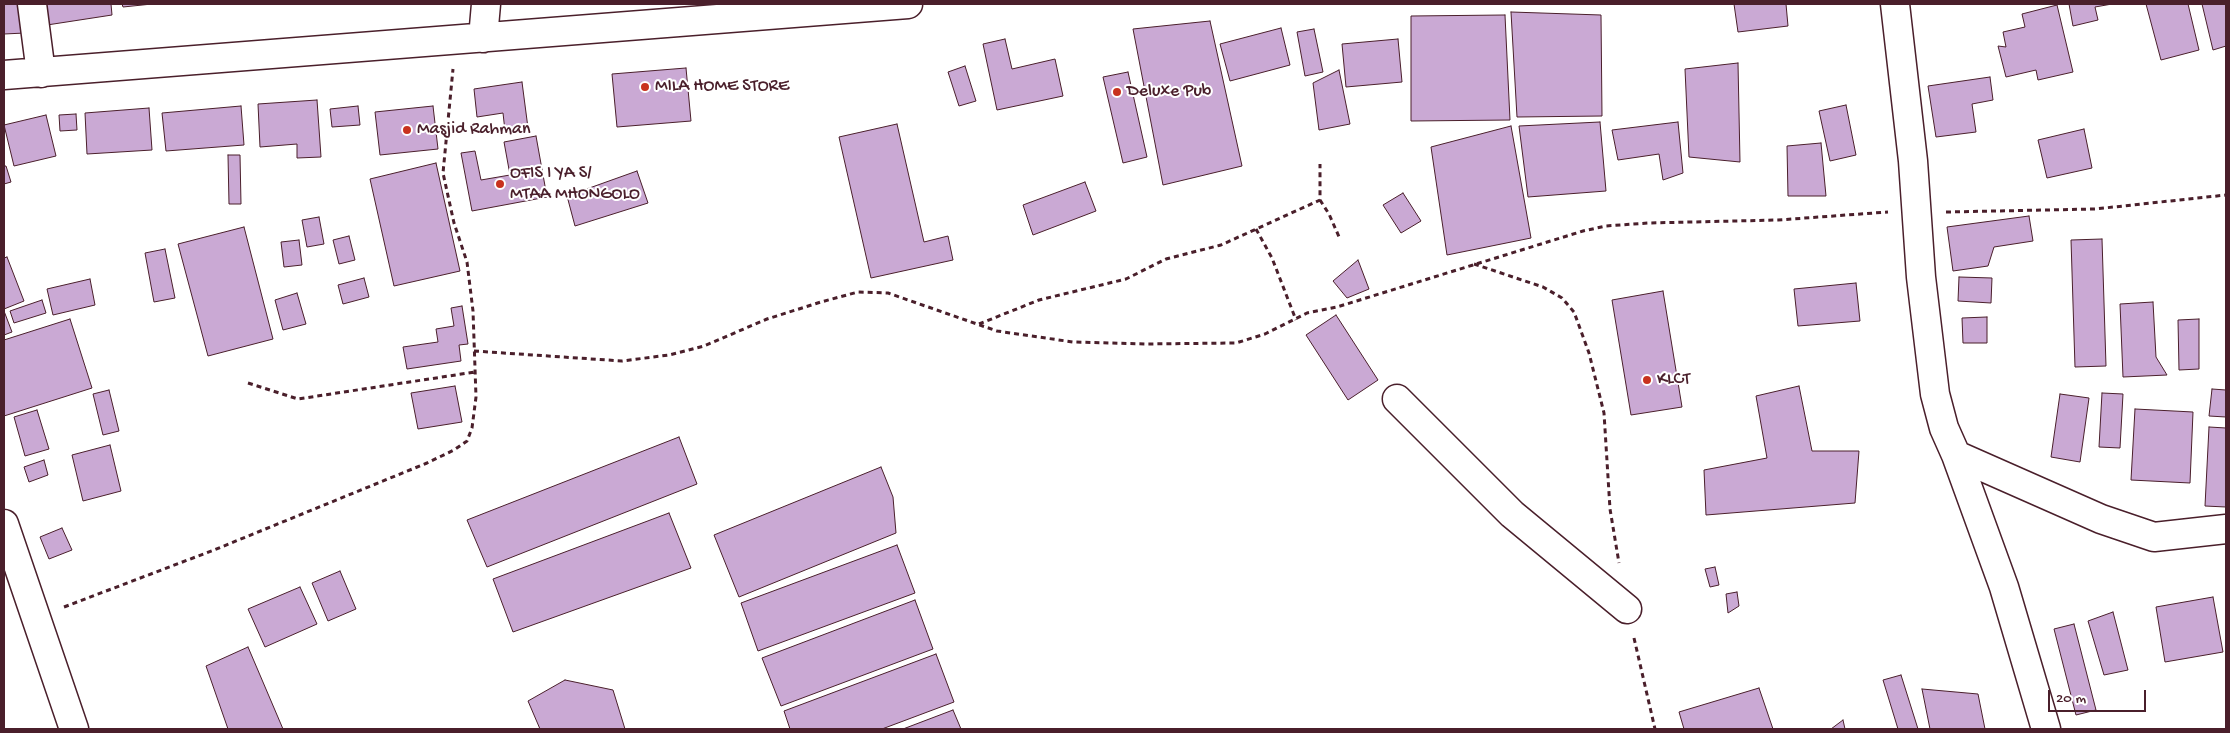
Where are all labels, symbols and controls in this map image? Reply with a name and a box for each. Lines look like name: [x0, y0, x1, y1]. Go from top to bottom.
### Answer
place label: MILA HOME STORE: [655, 76, 789, 98]
marker: MILA HOME STORE: [639, 81, 651, 93]
place label: Deluxe Pub: [1127, 81, 1211, 103]
marker: Deluxe Pub: [1111, 86, 1123, 98]
place label: Masjid Rahman: [417, 119, 530, 141]
marker: Masjid Rahman: [401, 124, 413, 136]
place label: OFIS I YA S/ MTAA MHONGOLO: [510, 163, 640, 205]
marker: OFIS I YA S/ MTAA MHONGOLO: [494, 178, 506, 190]
place label: KLCT: [1657, 369, 1690, 391]
marker: KLCT: [1641, 374, 1653, 386]
scale bar: [2050, 680, 2148, 712]
text: 20 m: [2056, 690, 2086, 708]

